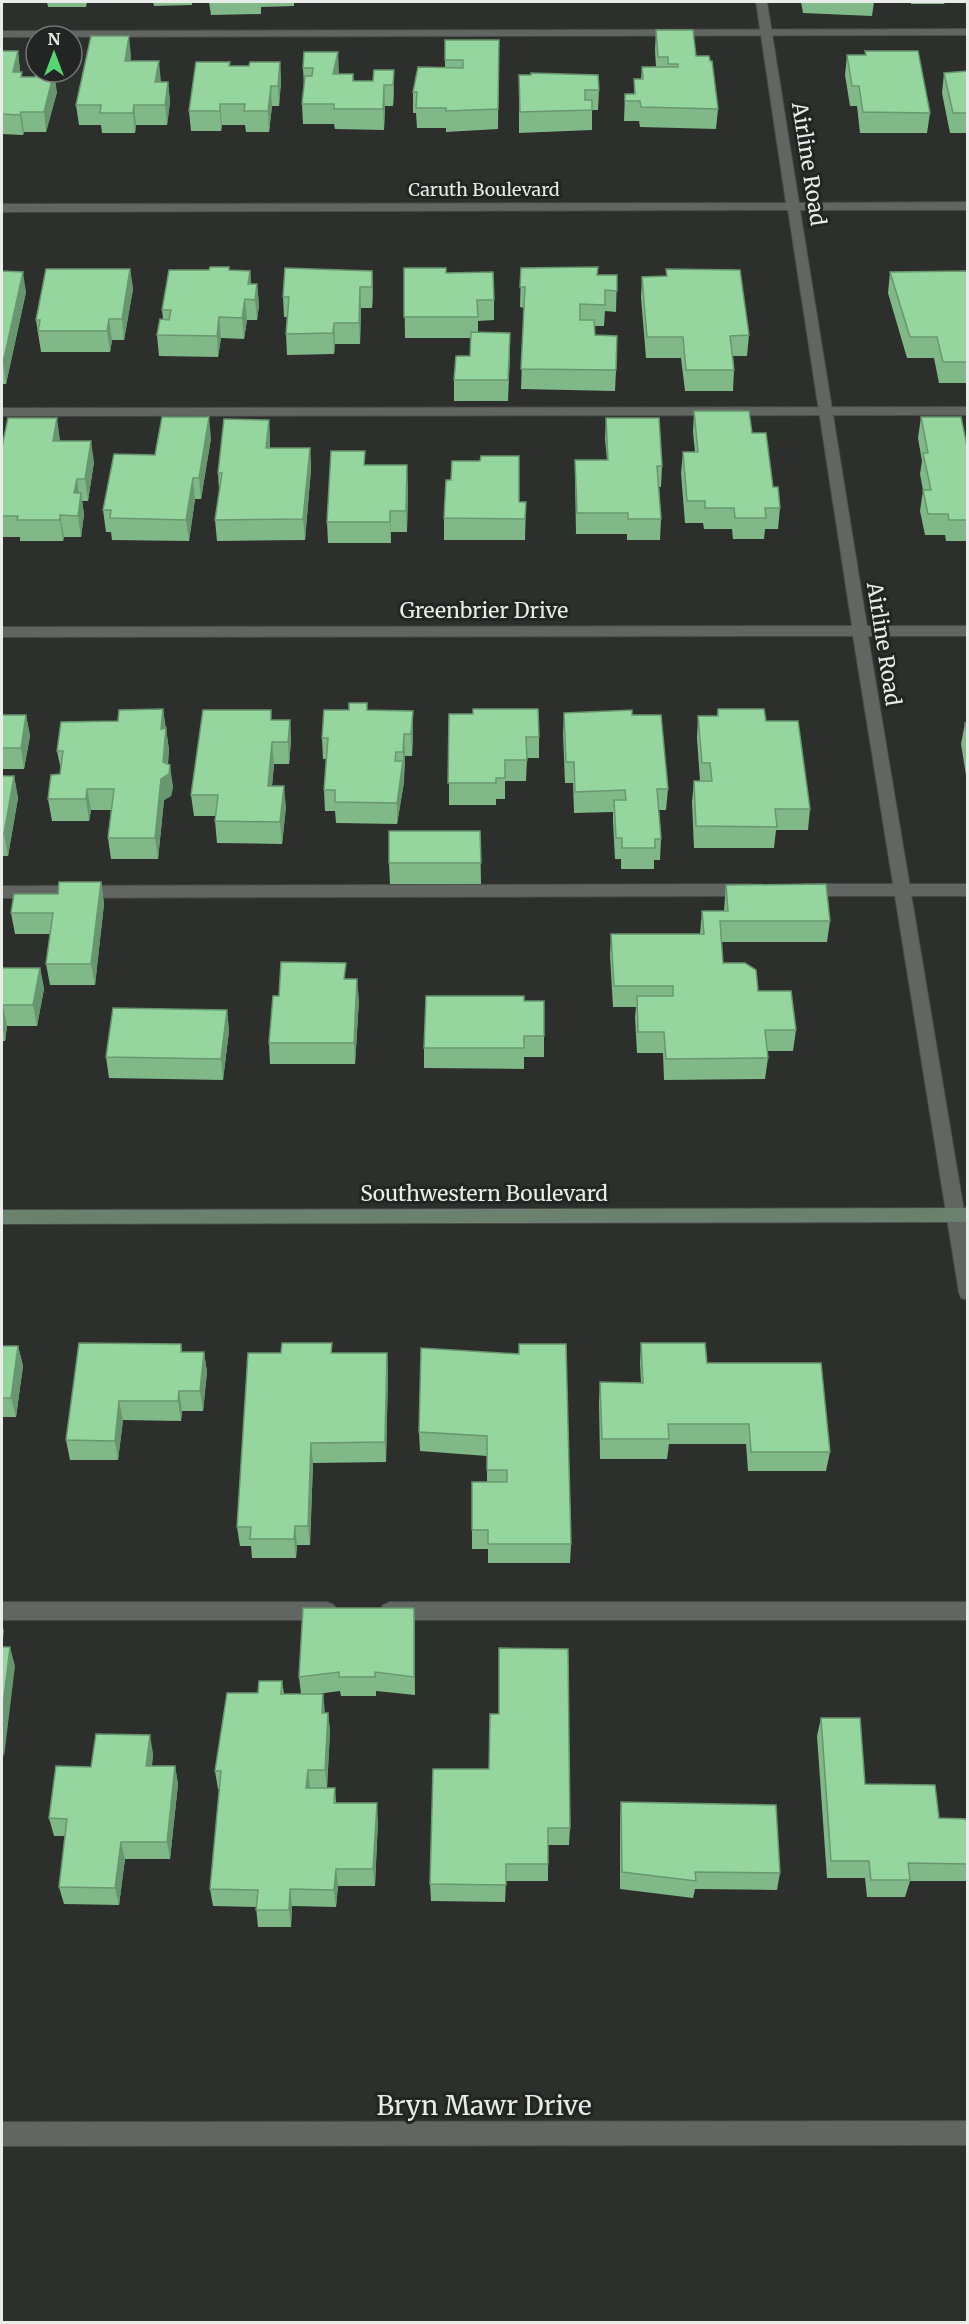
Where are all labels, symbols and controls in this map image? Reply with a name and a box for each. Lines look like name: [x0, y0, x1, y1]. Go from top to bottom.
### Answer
north arrow: [24, 24, 84, 84]
text: N: [48, 29, 61, 49]
street label: Airline Road: [786, 99, 832, 228]
street label: Caruth Boulevard: [408, 178, 560, 201]
street label: Airline Road: [861, 579, 907, 708]
street label: Greenbrier Drive: [400, 597, 568, 624]
street label: Southwestern Boulevard: [360, 1180, 608, 1207]
street label: Bryn Mawr Drive: [376, 2089, 592, 2122]

